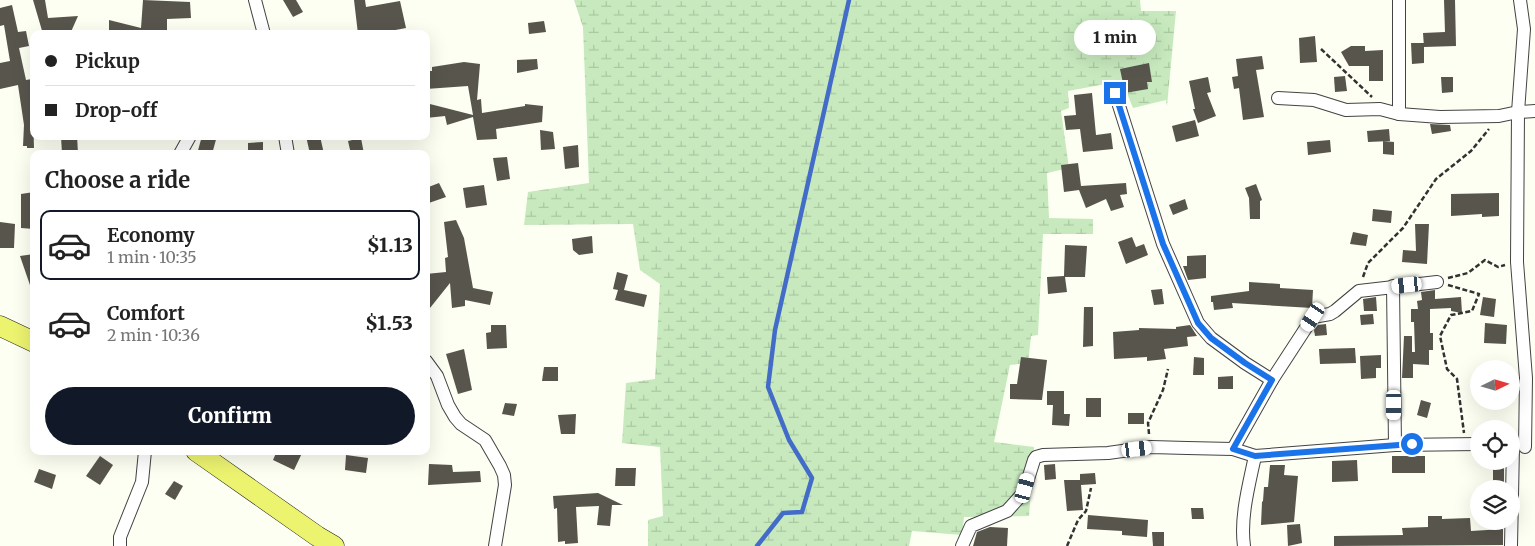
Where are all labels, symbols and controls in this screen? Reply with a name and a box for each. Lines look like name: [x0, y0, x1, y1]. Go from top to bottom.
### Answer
callout: 1 min: [1074, 21, 1156, 56]
text: 1 min: [1093, 27, 1137, 47]
text: Pickup: [75, 49, 140, 73]
route end: [1104, 82, 1126, 104]
text: Drop-off: [75, 98, 157, 122]
text: Choose a ride: [45, 166, 190, 194]
icon: car: [47, 223, 92, 268]
text: Economy: [107, 223, 195, 247]
text: $1.13: [367, 233, 413, 257]
text: 1 min · 10:35: [107, 247, 197, 267]
car: [1391, 276, 1422, 294]
car: [1298, 300, 1327, 334]
icon: car: [47, 301, 92, 346]
text: Comfort: [107, 301, 185, 325]
text: $1.53: [365, 311, 413, 335]
text: 2 min · 10:36: [107, 325, 200, 345]
north arrow: [1470, 360, 1520, 410]
map controls: [1470, 360, 1520, 530]
button: Confirm: [45, 387, 415, 445]
car: [1386, 390, 1401, 420]
button: locate: [1470, 420, 1520, 470]
route start: [1401, 433, 1423, 455]
car: [1121, 440, 1152, 458]
car: [1013, 472, 1036, 504]
button: layers: [1470, 480, 1520, 530]

